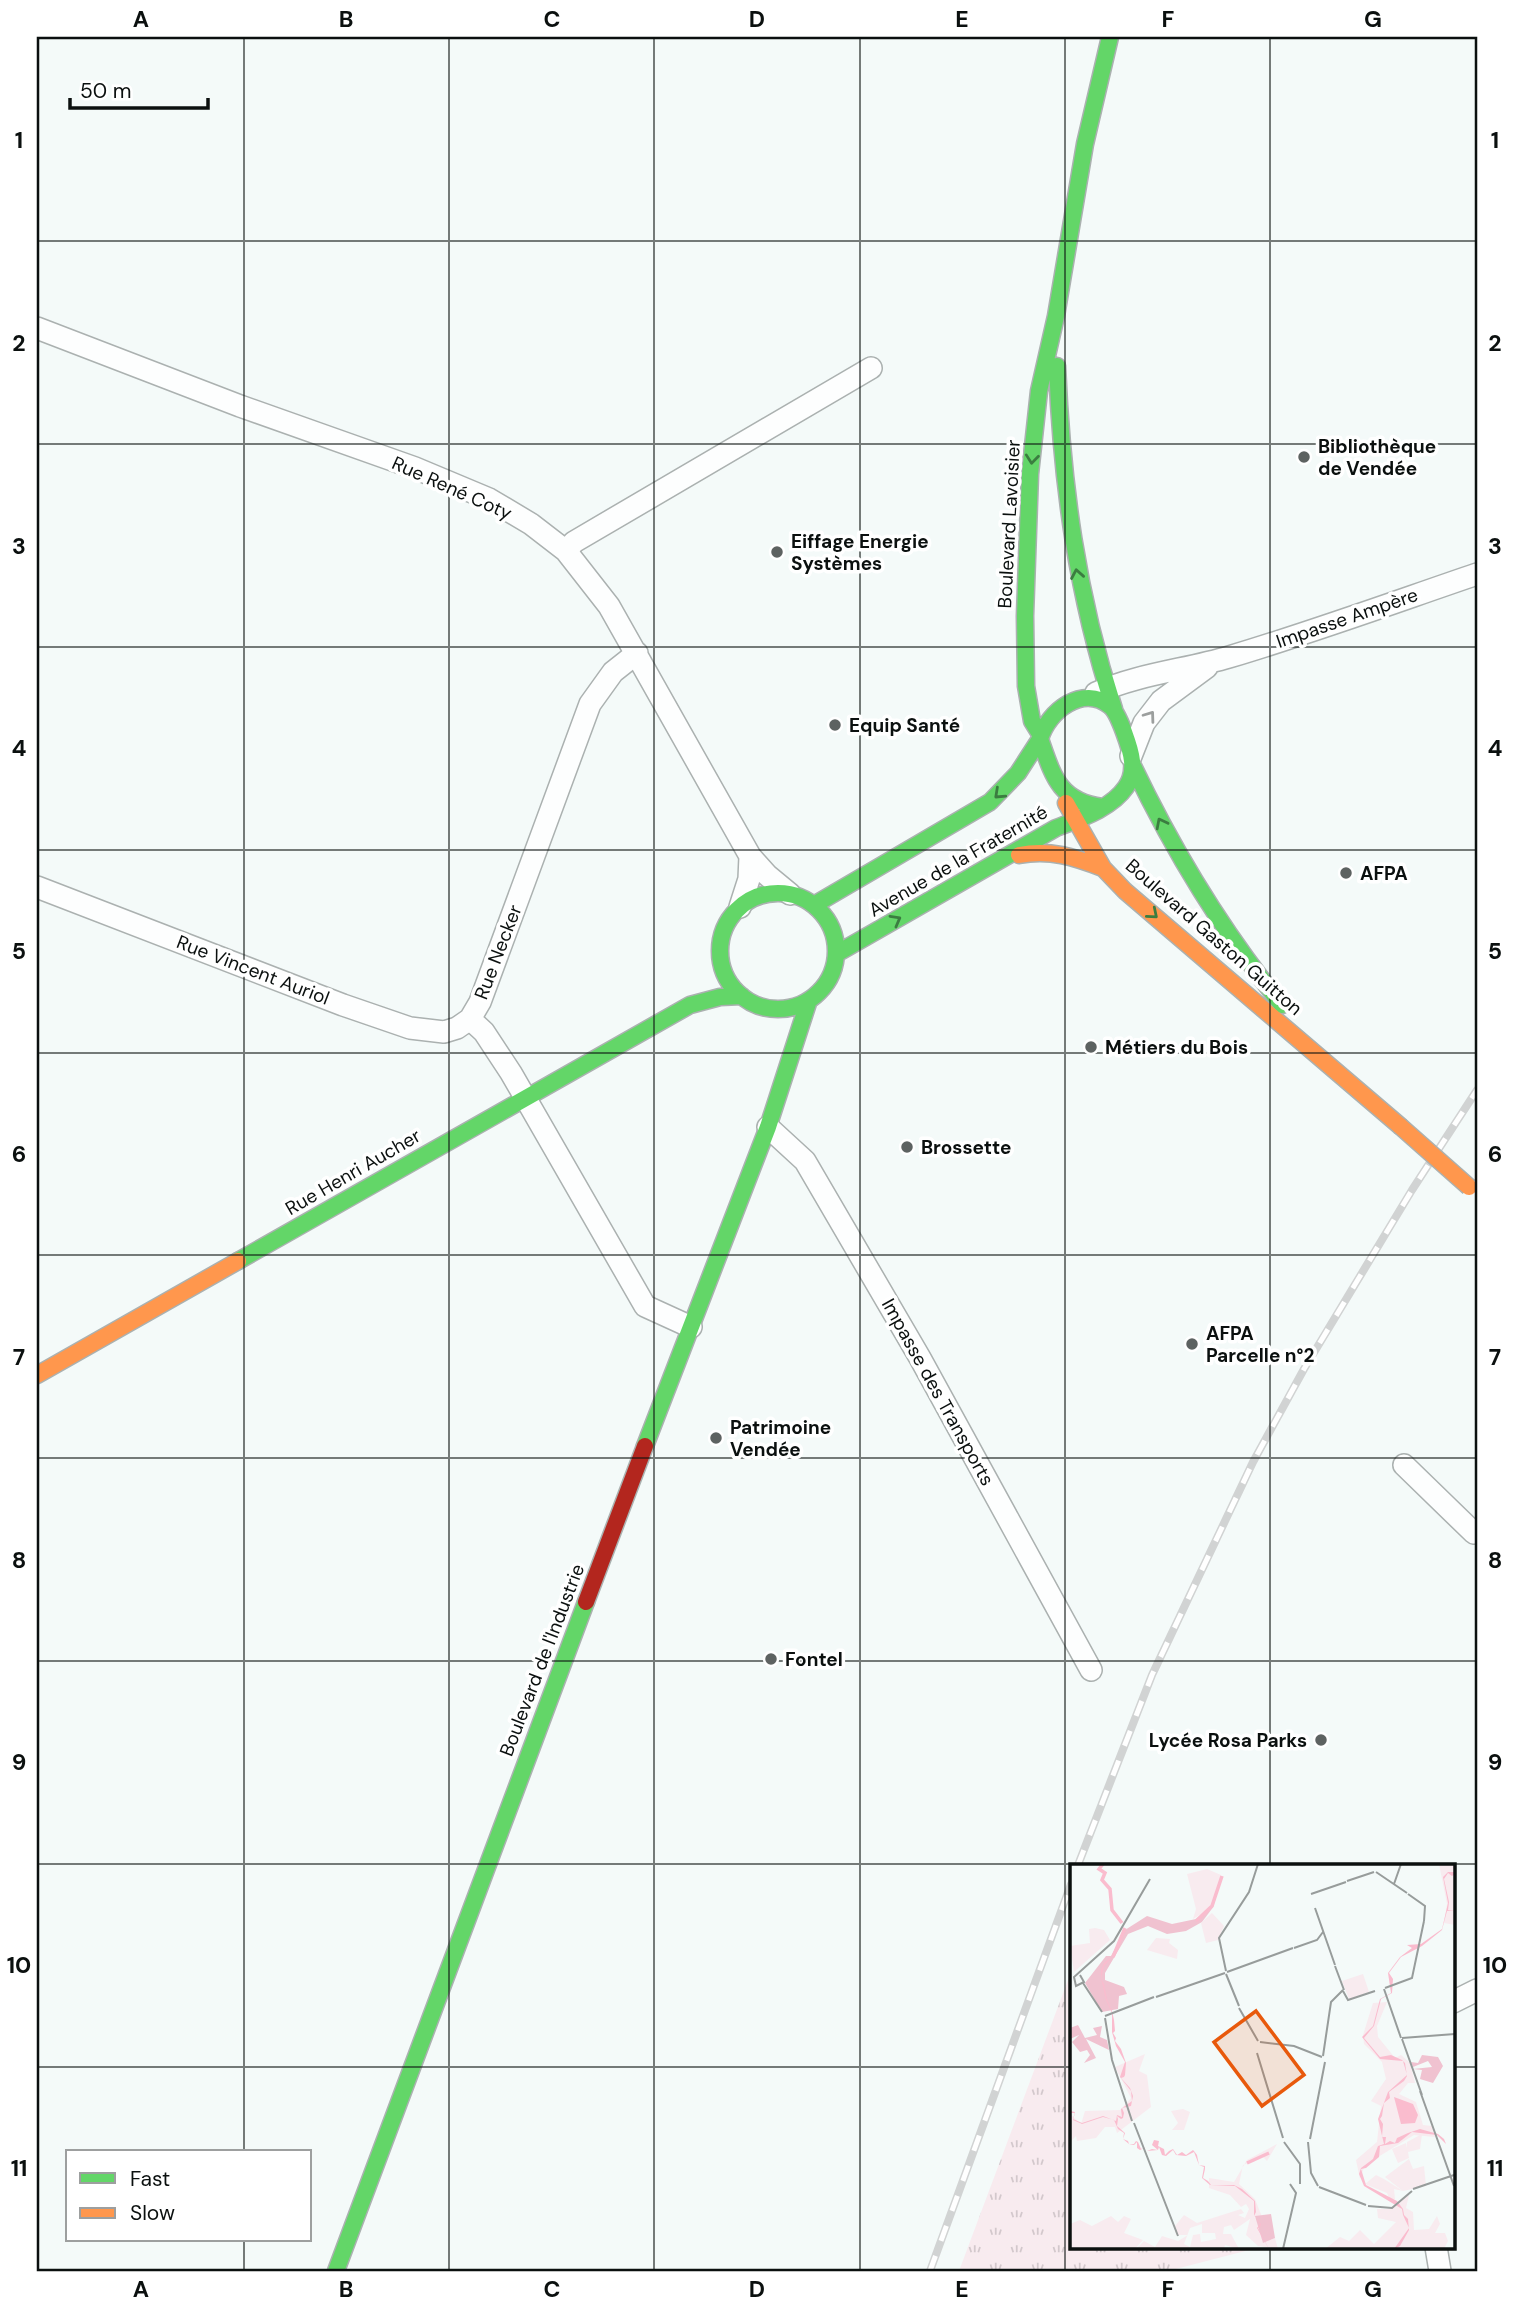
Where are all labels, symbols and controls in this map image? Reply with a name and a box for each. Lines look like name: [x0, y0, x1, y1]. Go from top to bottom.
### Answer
text: A: [133, 4, 149, 34]
text: B: [339, 4, 353, 34]
text: C: [544, 4, 560, 34]
text: D: [749, 4, 765, 34]
text: E: [955, 4, 969, 34]
text: F: [1162, 4, 1175, 34]
text: G: [1364, 4, 1382, 34]
scale bar: [70, 66, 208, 110]
text: 50 m: [80, 77, 131, 105]
text: 1: [15, 125, 23, 155]
text: 1: [1491, 125, 1499, 155]
text: 2: [12, 328, 26, 358]
text: 2: [1488, 328, 1502, 358]
place label: Bibliothèque de Vendée: [1318, 434, 1436, 481]
street label: Boulevard Lavoisier: [992, 439, 1026, 609]
marker: Bibliothèque de Vendée: [1296, 449, 1312, 465]
street label: Rue René Coty: [388, 450, 516, 526]
one-way arrow: [1025, 454, 1040, 465]
place label: Eiffage Energie Systèmes: [791, 529, 929, 576]
text: 3: [12, 531, 26, 561]
text: 3: [1488, 531, 1502, 561]
marker: Eiffage Energie Systèmes: [769, 544, 785, 560]
one-way arrow: [1070, 568, 1085, 580]
street label: Impasse Ampère: [1273, 582, 1421, 654]
one-way arrow: [1142, 711, 1154, 724]
place label: Equip Santé: [849, 713, 960, 738]
marker: Equip Santé: [827, 717, 843, 733]
text: 4: [12, 733, 27, 763]
text: 4: [1488, 733, 1503, 763]
one-way arrow: [994, 786, 1007, 798]
street label: Avenue de la Fraternité: [864, 799, 1052, 923]
one-way arrow: [1156, 818, 1169, 830]
street label: Boulevard Gaston Guitton: [1120, 853, 1308, 1021]
place label: AFPA: [1360, 861, 1408, 886]
marker: AFPA: [1338, 865, 1354, 881]
street label: Rue Necker: [468, 901, 528, 1003]
one-way arrow: [1145, 906, 1158, 918]
one-way arrow: [888, 915, 901, 928]
street label: Rue Vincent Auriol: [173, 929, 333, 1011]
text: 5: [12, 936, 26, 966]
text: 5: [1488, 936, 1502, 966]
place label: Métiers du Bois: [1105, 1035, 1248, 1060]
marker: Métiers du Bois: [1083, 1039, 1099, 1055]
street label: Rue Henri Aucher: [281, 1123, 425, 1221]
place label: Brossette: [921, 1135, 1012, 1160]
text: 6: [12, 1139, 26, 1169]
marker: Brossette: [899, 1139, 915, 1155]
text: 6: [1488, 1139, 1502, 1169]
street label: Impasse des Transports: [876, 1294, 1000, 1490]
place label: AFPA Parcelle n°2: [1206, 1321, 1314, 1368]
marker: AFPA Parcelle n°2: [1184, 1336, 1200, 1352]
text: 7: [13, 1342, 25, 1372]
text: 7: [1489, 1342, 1501, 1372]
place label: Patrimoine Vendée: [730, 1415, 831, 1462]
marker: Patrimoine Vendée: [708, 1430, 724, 1446]
text: 8: [12, 1545, 26, 1575]
text: 8: [1488, 1545, 1502, 1575]
street label: Boulevard de l'Industrie: [494, 1560, 590, 1760]
place label: Fontel: [785, 1647, 843, 1672]
marker: Fontel: [763, 1651, 779, 1667]
place label: Lycée Rosa Parks: [1149, 1728, 1307, 1753]
marker: Lycée Rosa Parks: [1313, 1732, 1329, 1748]
text: 9: [12, 1747, 26, 1777]
text: 9: [1488, 1747, 1502, 1777]
inset map: [1070, 1864, 1454, 2248]
text: 10: [7, 1950, 31, 1980]
text: 10: [1483, 1950, 1507, 1980]
legend: [66, 2150, 312, 2242]
text: 11: [11, 2153, 27, 2183]
text: 11: [1487, 2153, 1503, 2183]
text: Fast: [130, 2165, 170, 2193]
text: Slow: [130, 2199, 175, 2227]
text: A: [133, 2274, 149, 2304]
text: B: [339, 2274, 353, 2304]
text: C: [544, 2274, 560, 2304]
text: D: [749, 2274, 765, 2304]
text: E: [955, 2274, 969, 2304]
text: F: [1162, 2274, 1175, 2304]
text: G: [1364, 2274, 1382, 2304]

